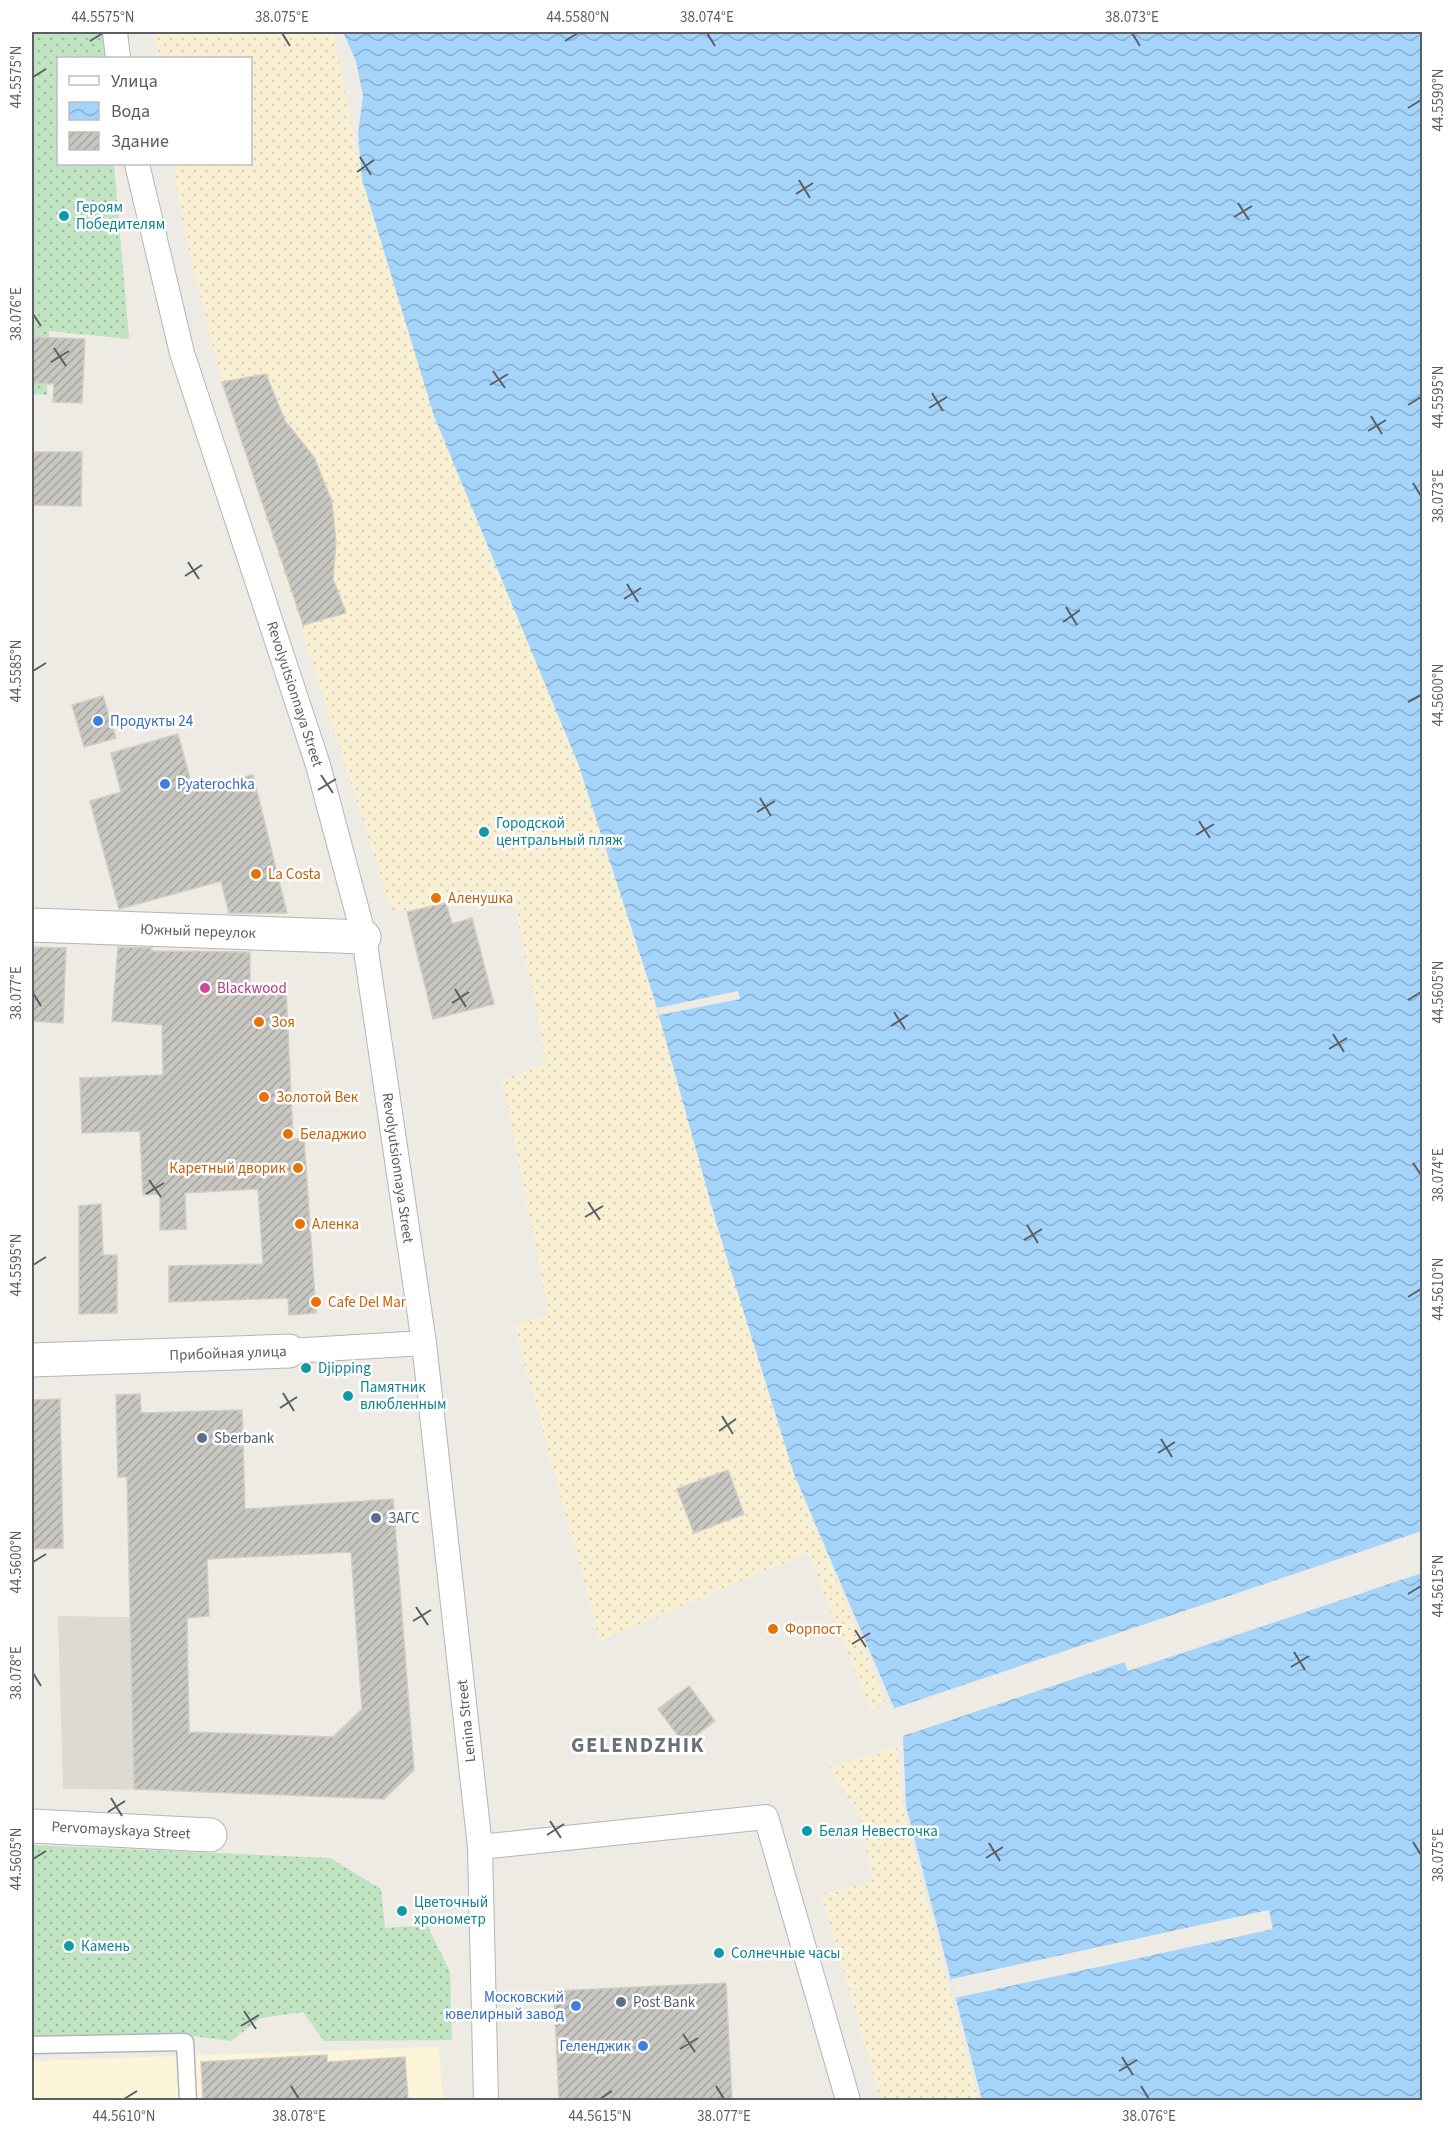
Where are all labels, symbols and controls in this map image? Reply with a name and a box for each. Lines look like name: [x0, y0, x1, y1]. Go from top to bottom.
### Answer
text: 44.5575°N: [71, 7, 135, 28]
text: 38.075°E: [255, 7, 309, 28]
text: 44.5580°N: [546, 7, 610, 28]
text: 38.074°E: [680, 7, 734, 28]
text: 38.073°E: [1105, 7, 1159, 28]
text: 44.5575°N: [6, 45, 27, 109]
legend: [57, 57, 252, 165]
text: 44.5590°N: [1428, 68, 1449, 132]
text: Улица: [111, 69, 158, 94]
text: Вода: [111, 99, 150, 124]
text: Здание: [111, 129, 169, 154]
place label: Героям Победителям: [76, 197, 165, 235]
marker: Героям Победителям: [57, 209, 71, 223]
text: 38.076°E: [6, 287, 27, 341]
text: 44.5595°N: [1428, 365, 1449, 429]
text: 38.073°E: [1428, 469, 1449, 523]
street label: Revolyutsionnaya Street: [261, 619, 328, 770]
text: 44.5585°N: [6, 639, 27, 703]
text: 44.5600°N: [1428, 663, 1449, 727]
place label: Продукты 24: [110, 711, 194, 732]
marker: Продукты 24: [91, 714, 105, 728]
place label: Pyaterochka: [177, 774, 255, 795]
marker: Pyaterochka: [158, 777, 172, 791]
place label: Городской центральный пляж: [496, 813, 623, 851]
marker: Городской центральный пляж: [477, 825, 491, 839]
place label: La Costa: [268, 864, 321, 885]
marker: La Costa: [249, 867, 263, 881]
place label: Аленушка: [448, 888, 513, 909]
marker: Аленушка: [429, 891, 443, 905]
street label: Южный переулок: [140, 919, 257, 944]
text: 44.5605°N: [1428, 960, 1449, 1024]
text: 38.077°E: [6, 966, 27, 1020]
place label: Blackwood: [217, 978, 287, 999]
marker: Blackwood: [198, 981, 212, 995]
place label: Зоя: [271, 1012, 295, 1033]
marker: Зоя: [252, 1015, 266, 1029]
place label: Золотой Век: [276, 1087, 359, 1108]
marker: Золотой Век: [257, 1090, 271, 1104]
street label: Revolyutsionnaya Street: [377, 1091, 418, 1245]
place label: Беладжио: [300, 1124, 367, 1145]
marker: Беладжио: [281, 1127, 295, 1141]
text: 38.074°E: [1428, 1148, 1449, 1202]
place label: Каретный дворик: [169, 1158, 287, 1179]
marker: Каретный дворик: [291, 1161, 305, 1175]
place label: Аленка: [312, 1214, 359, 1235]
marker: Аленка: [293, 1217, 307, 1231]
text: 44.5595°N: [6, 1233, 27, 1297]
text: 44.5610°N: [1428, 1257, 1449, 1321]
place label: Cafe Del Mar: [328, 1292, 407, 1313]
marker: Cafe Del Mar: [309, 1295, 323, 1309]
street label: Прибойная улица: [169, 1341, 287, 1366]
place label: Djipping: [318, 1358, 371, 1379]
marker: Djipping: [299, 1361, 313, 1375]
place label: Памятник влюбленным: [360, 1377, 447, 1415]
marker: Памятник влюбленным: [341, 1389, 355, 1403]
place label: Sberbank: [214, 1428, 275, 1449]
marker: Sberbank: [195, 1431, 209, 1445]
place label: ЗАГС: [388, 1508, 420, 1529]
marker: ЗАГС: [369, 1511, 383, 1525]
text: 44.5600°N: [6, 1530, 27, 1594]
text: 44.5615°N: [1428, 1554, 1449, 1618]
place label: Форпост: [785, 1619, 843, 1640]
marker: Форпост: [766, 1622, 780, 1636]
text: 38.078°E: [6, 1646, 27, 1700]
street label: Lenina Street: [452, 1679, 481, 1763]
district label: GELENDZHIK: [571, 1730, 705, 1760]
street label: Pervomayskaya Street: [51, 1816, 191, 1845]
place label: Белая Невесточка: [819, 1821, 938, 1842]
marker: Белая Невесточка: [800, 1824, 814, 1838]
text: 44.5605°N: [6, 1827, 27, 1891]
text: 38.075°E: [1428, 1828, 1449, 1882]
place label: Цветочный хронометр: [414, 1892, 488, 1930]
marker: Цветочный хронометр: [395, 1904, 409, 1918]
place label: Камень: [81, 1936, 130, 1957]
marker: Камень: [62, 1939, 76, 1953]
place label: Солнечные часы: [731, 1943, 840, 1964]
marker: Солнечные часы: [712, 1946, 726, 1960]
place label: Московский ювелирный завод: [445, 1987, 564, 2025]
place label: Post Bank: [633, 1992, 696, 2013]
marker: Post Bank: [614, 1995, 628, 2009]
marker: Московский ювелирный завод: [569, 1999, 583, 2013]
place label: Геленджик: [560, 2036, 632, 2057]
marker: Геленджик: [636, 2039, 650, 2053]
text: 44.5610°N: [92, 2106, 156, 2127]
text: 38.078°E: [272, 2106, 326, 2127]
text: 44.5615°N: [568, 2106, 632, 2127]
text: 38.077°E: [697, 2106, 751, 2127]
text: 38.076°E: [1122, 2106, 1176, 2127]

